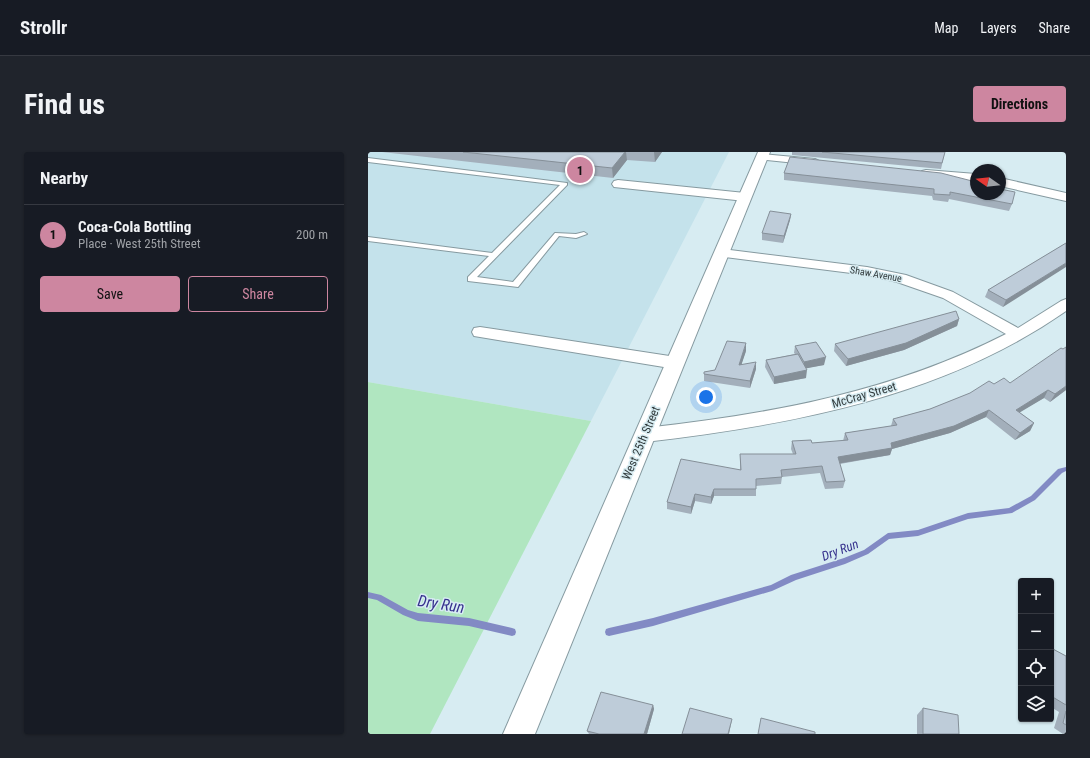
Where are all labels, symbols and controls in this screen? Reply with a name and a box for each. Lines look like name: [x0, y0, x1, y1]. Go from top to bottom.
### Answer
text: Strollr: [20, 16, 67, 39]
text: Map: [934, 20, 958, 36]
text: Layers: [980, 20, 1017, 36]
text: Share: [1039, 20, 1070, 36]
button: Directions: [973, 86, 1066, 122]
text: Find us: [24, 88, 105, 121]
pin: 1: [567, 155, 593, 185]
north arrow: [970, 164, 1006, 200]
text: Nearby: [40, 168, 88, 188]
text: Coca-Cola Bottling: [78, 218, 191, 236]
text: 1: [50, 227, 56, 242]
text: 200 m: [296, 227, 328, 242]
text: Place · West 25th Street: [78, 236, 201, 251]
street label: Shaw Avenue: [849, 264, 903, 284]
button: Save: [40, 276, 180, 312]
button: Share: [188, 276, 328, 312]
street label: McCray Street: [830, 379, 898, 411]
your location: [696, 387, 716, 407]
street label: West 25th Street: [619, 404, 663, 482]
water label: Dry Run: [819, 536, 861, 564]
map controls: [1018, 578, 1054, 722]
button: +: [1018, 578, 1054, 614]
water label: Dry Run: [416, 591, 466, 617]
button: −: [1018, 614, 1054, 650]
button: locate: [1018, 650, 1054, 686]
button: layers: [1018, 686, 1054, 722]

